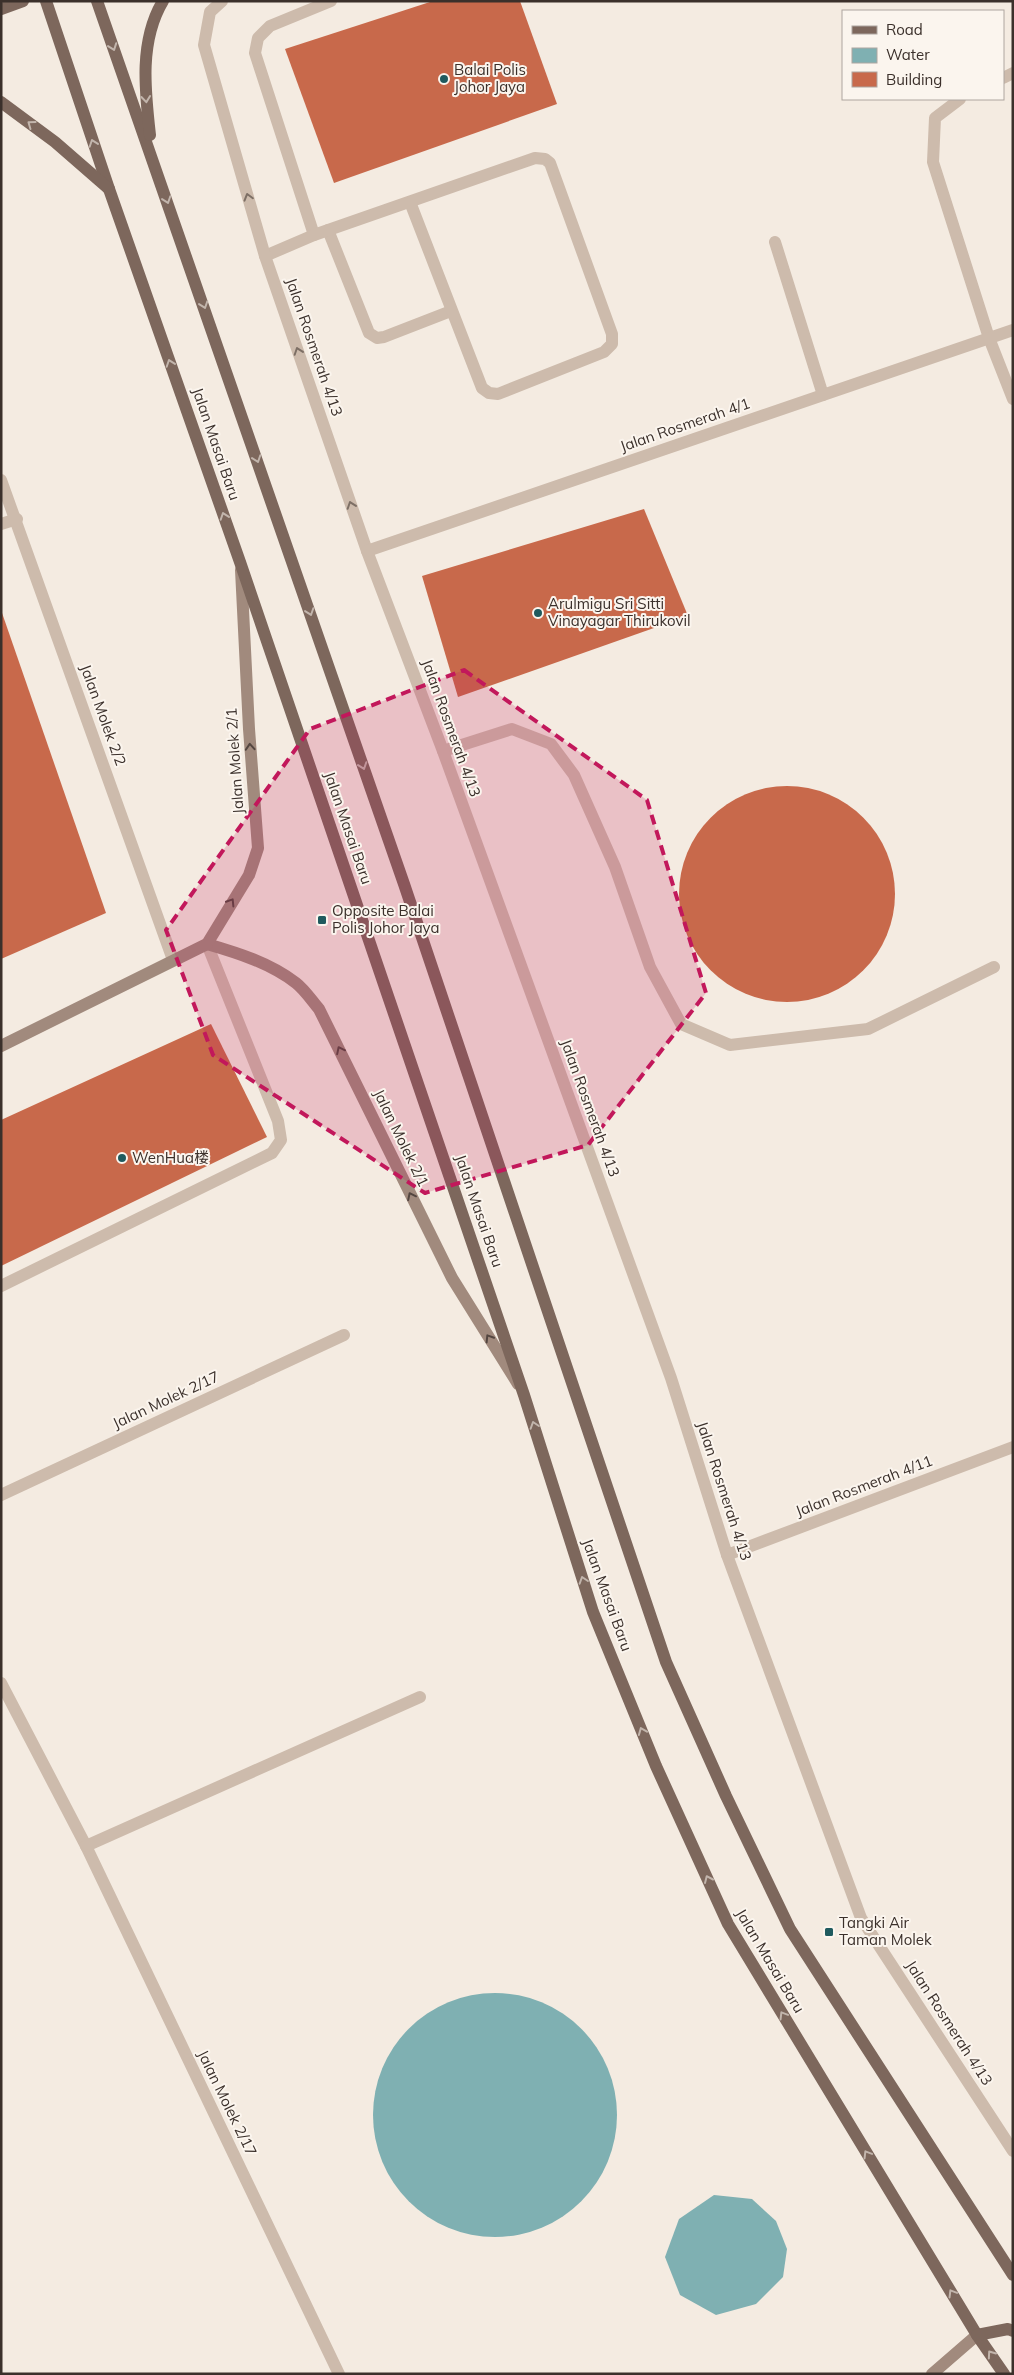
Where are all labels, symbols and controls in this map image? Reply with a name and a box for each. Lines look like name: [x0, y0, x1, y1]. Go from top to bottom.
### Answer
legend: [842, 10, 1004, 100]
text: Road: [886, 20, 923, 39]
one-way arrow: [107, 42, 117, 51]
text: Water: [886, 45, 930, 64]
place label: Balai Polis Johor Jaya: [454, 60, 526, 96]
text: Building: [886, 70, 942, 89]
marker: Balai Polis Johor Jaya: [438, 73, 450, 85]
one-way arrow: [140, 96, 151, 104]
one-way arrow: [28, 122, 37, 130]
one-way arrow: [89, 139, 99, 147]
one-way arrow: [243, 193, 253, 201]
one-way arrow: [161, 196, 171, 204]
street label: Jalan Rosmerah 4/13: [282, 275, 347, 419]
one-way arrow: [198, 301, 208, 309]
one-way arrow: [294, 347, 304, 356]
one-way arrow: [166, 359, 176, 368]
street label: Jalan Masai Baru: [188, 385, 245, 503]
street label: Jalan Rosmerah 4/1: [617, 393, 752, 456]
one-way arrow: [251, 454, 261, 463]
one-way arrow: [347, 501, 357, 510]
one-way arrow: [220, 512, 230, 521]
place label: Arulmigu Sri Sitti Vinayagar Thirukovil: [548, 594, 691, 630]
marker: Arulmigu Sri Sitti Vinayagar Thirukovil: [532, 607, 544, 619]
one-way arrow: [304, 608, 314, 616]
street label: Jalan Rosmerah 4/13: [418, 656, 485, 799]
street label: Jalan Molek 2/2: [76, 662, 131, 768]
street label: Jalan Molek 2/1: [221, 707, 248, 815]
one-way arrow: [245, 742, 256, 750]
one-way arrow: [357, 761, 367, 770]
street label: Jalan Masai Baru: [320, 769, 377, 887]
one-way arrow: [225, 899, 234, 908]
place label: Opposite Balai Polis Johor Jaya: [332, 901, 439, 937]
marker: Opposite Balai Polis Johor Jaya: [316, 914, 328, 926]
street label: Jalan Rosmerah 4/13: [557, 1036, 624, 1179]
one-way arrow: [335, 1046, 346, 1055]
street label: Jalan Molek 2/1: [370, 1086, 433, 1190]
place label: WenHua楼: [132, 1148, 209, 1167]
marker: WenHua楼: [116, 1152, 128, 1164]
street label: Jalan Masai Baru: [451, 1152, 508, 1270]
one-way arrow: [407, 1192, 418, 1201]
one-way arrow: [486, 1335, 496, 1344]
street label: Jalan Molek 2/17: [110, 1367, 222, 1433]
street label: Jalan Rosmerah 4/13: [693, 1419, 756, 1563]
one-way arrow: [529, 1421, 539, 1429]
street label: Jalan Rosmerah 4/11: [793, 1451, 935, 1520]
street label: Jalan Masai Baru: [578, 1536, 637, 1654]
one-way arrow: [579, 1576, 589, 1584]
one-way arrow: [638, 1727, 648, 1736]
one-way arrow: [704, 1876, 714, 1885]
street label: Jalan Masai Baru: [732, 1905, 809, 2016]
place label: Tangki Air Taman Molek: [839, 1913, 932, 1949]
marker: Tangki Air Taman Molek: [823, 1926, 835, 1938]
street label: Jalan Rosmerah 4/13: [902, 1957, 997, 2089]
one-way arrow: [780, 2011, 789, 2020]
street label: Jalan Molek 2/17: [194, 2047, 261, 2159]
one-way arrow: [864, 2150, 874, 2159]
one-way arrow: [948, 2289, 958, 2298]
one-way arrow: [988, 2350, 997, 2360]

